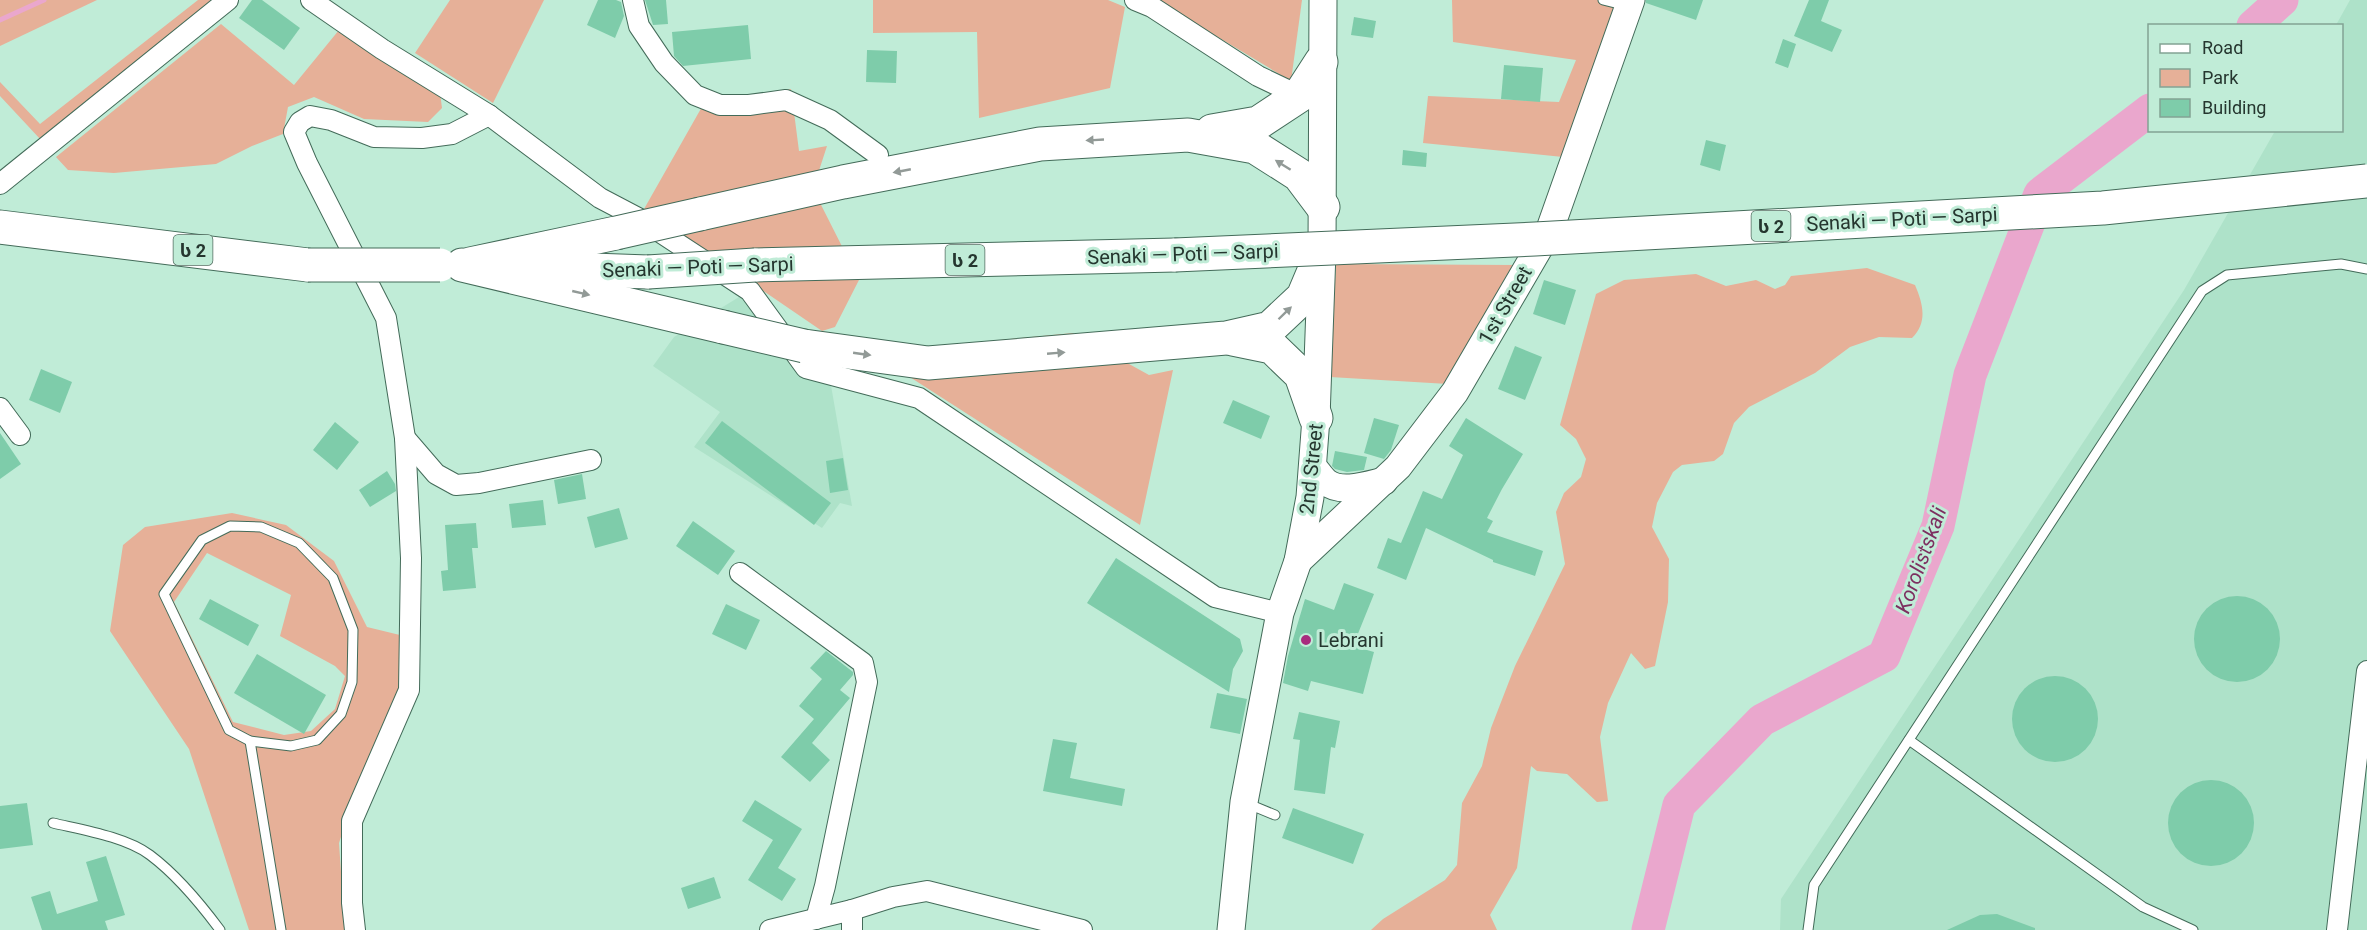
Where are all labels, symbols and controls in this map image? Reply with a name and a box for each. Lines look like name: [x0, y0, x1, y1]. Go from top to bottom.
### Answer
legend: [2148, 24, 2343, 132]
text: Road: [2202, 37, 2243, 58]
text: Park: [2202, 67, 2239, 88]
text: Building: [2202, 97, 2266, 118]
one-way arrow: [1085, 136, 1104, 145]
one-way arrow: [1275, 159, 1291, 170]
one-way arrow: [893, 167, 912, 176]
street label: Senaki — Poti — Sarpi: [1806, 202, 1998, 236]
road number: ს 2: [1752, 211, 1790, 241]
road number: ს 2: [174, 235, 212, 265]
street label: Senaki — Poti — Sarpi: [1087, 239, 1279, 269]
road number: ს 2: [946, 245, 984, 275]
street label: Senaki — Poti — Sarpi: [602, 252, 794, 282]
street label: 1st Street: [1473, 262, 1537, 348]
one-way arrow: [571, 289, 590, 299]
one-way arrow: [1278, 307, 1292, 321]
one-way arrow: [1046, 348, 1065, 357]
one-way arrow: [852, 349, 871, 358]
street label: 2nd Street: [1294, 422, 1328, 516]
water label: Korolistskali: [1891, 504, 1951, 616]
place label: Lebrani: [1318, 628, 1384, 652]
marker: Lebrani: [1299, 633, 1313, 647]

